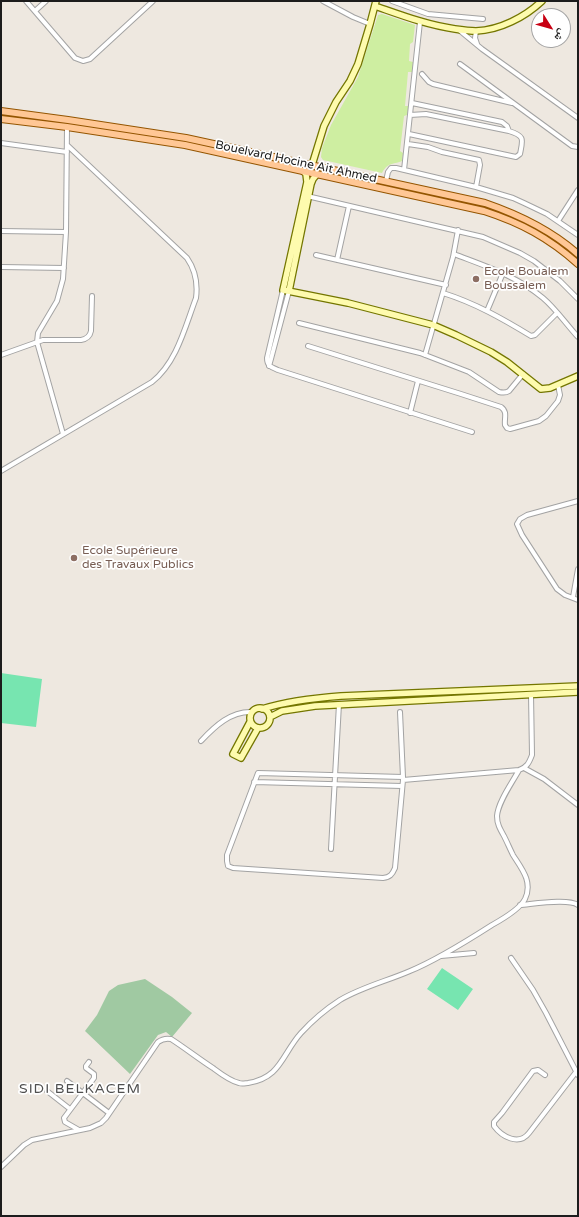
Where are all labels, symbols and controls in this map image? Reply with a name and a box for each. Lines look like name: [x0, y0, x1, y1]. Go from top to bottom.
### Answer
north arrow: [531, 8, 571, 48]
text: ش: [551, 26, 569, 43]
street label: Bouelvard Hocine Ait Ahmed: [214, 138, 378, 186]
place label: Ecole Boualem Boussalem: [484, 265, 568, 293]
marker: Ecole Boualem Boussalem: [471, 274, 481, 284]
place label: Ecole Supérieure des Travaux Publics: [82, 544, 194, 572]
marker: Ecole Supérieure des Travaux Publics: [69, 553, 79, 563]
district label: SIDI BELKACEM: [19, 1081, 141, 1097]

